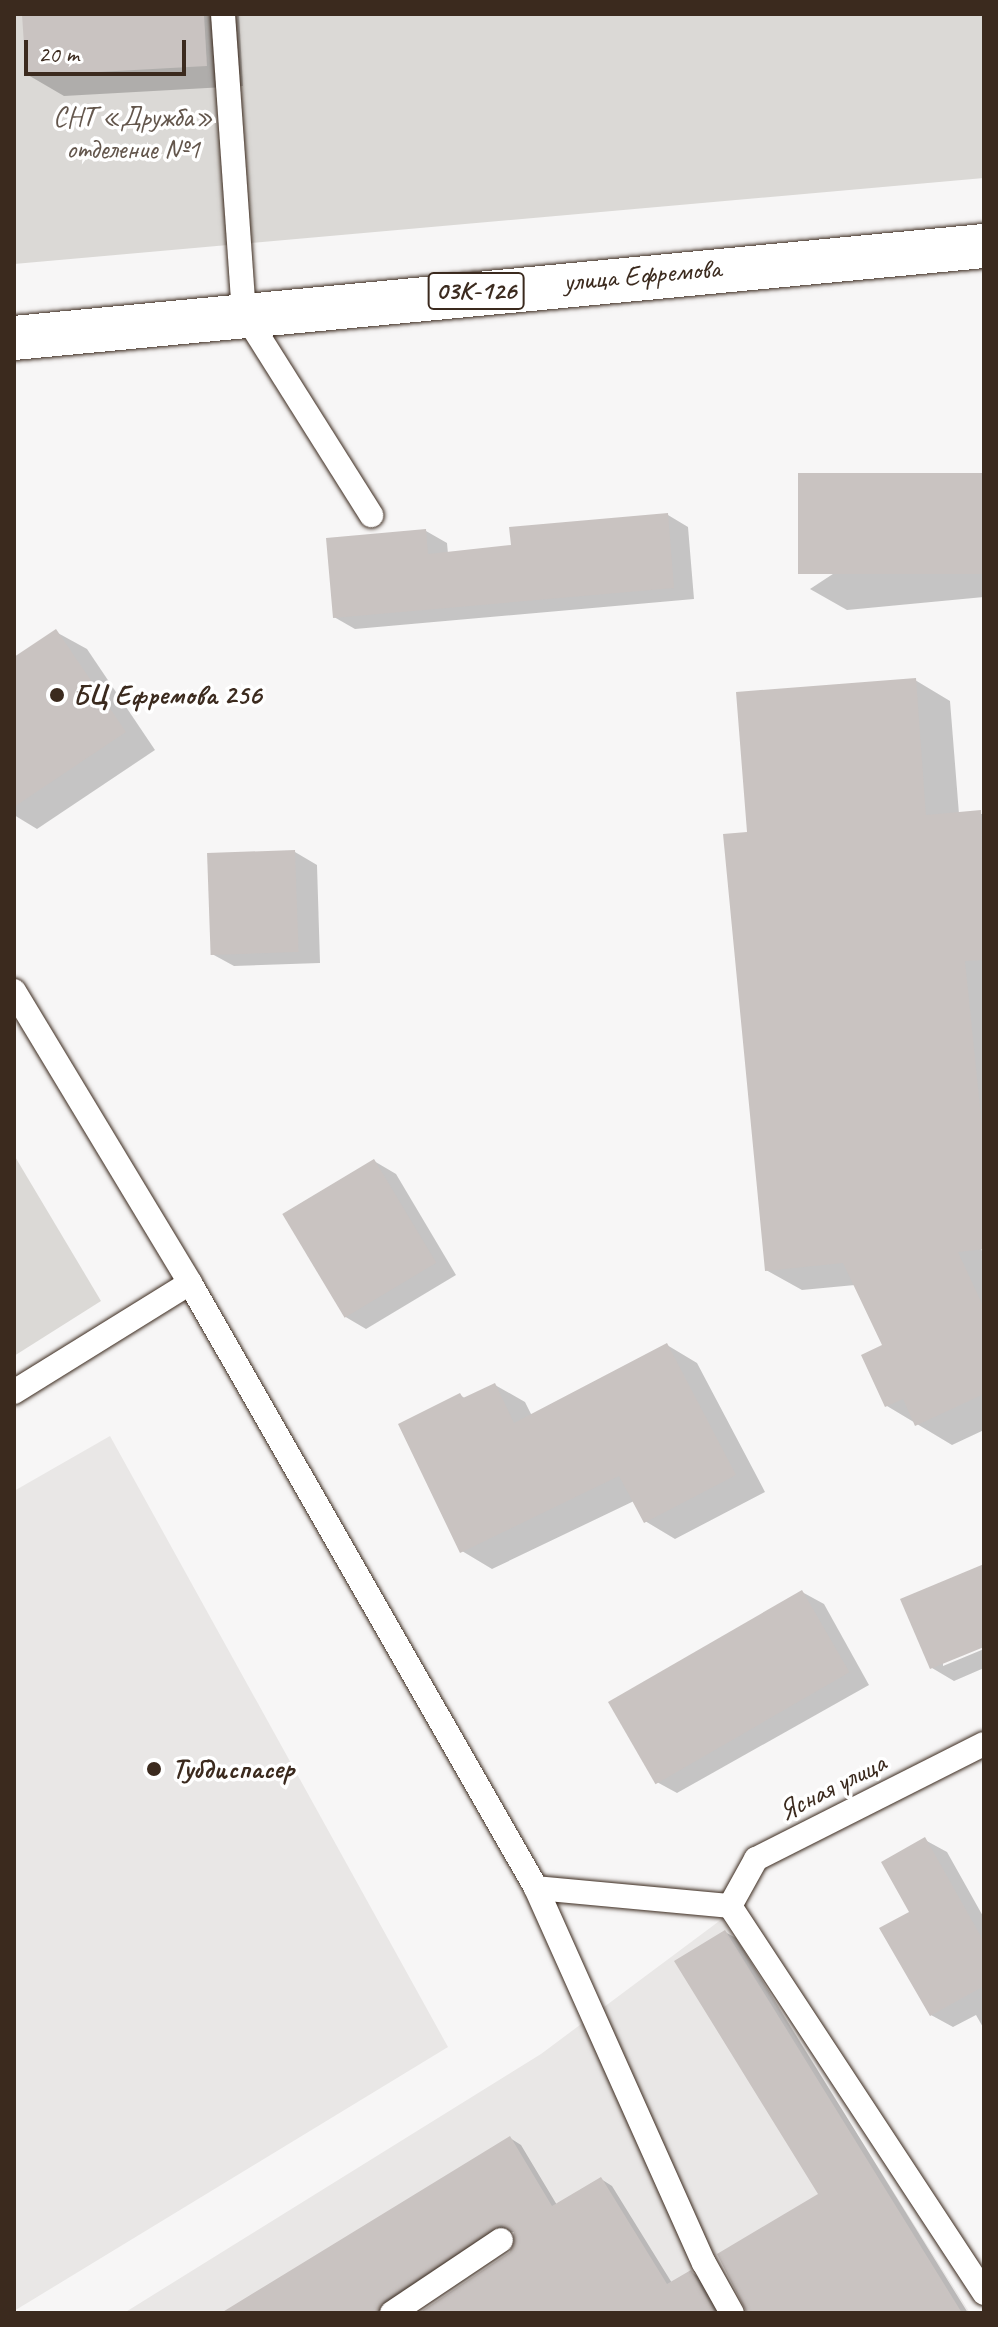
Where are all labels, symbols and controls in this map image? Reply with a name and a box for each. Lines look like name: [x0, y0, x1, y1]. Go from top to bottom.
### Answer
scale bar: [28, 24, 190, 74]
text: 20 m: [38, 39, 79, 69]
park label: СНТ «Дружба» отделение №1: [53, 100, 213, 166]
street label: улица Ефремова: [563, 252, 721, 298]
road number: 03К-126: [426, 269, 526, 313]
place label: БЦ Ефремова 256: [73, 678, 262, 712]
marker: БЦ Ефремова 256: [48, 686, 66, 704]
street label: Ясная улица: [772, 1745, 892, 1829]
place label: Тубдиспасер: [172, 1752, 294, 1786]
marker: Тубдиспасер: [143, 1758, 165, 1780]

